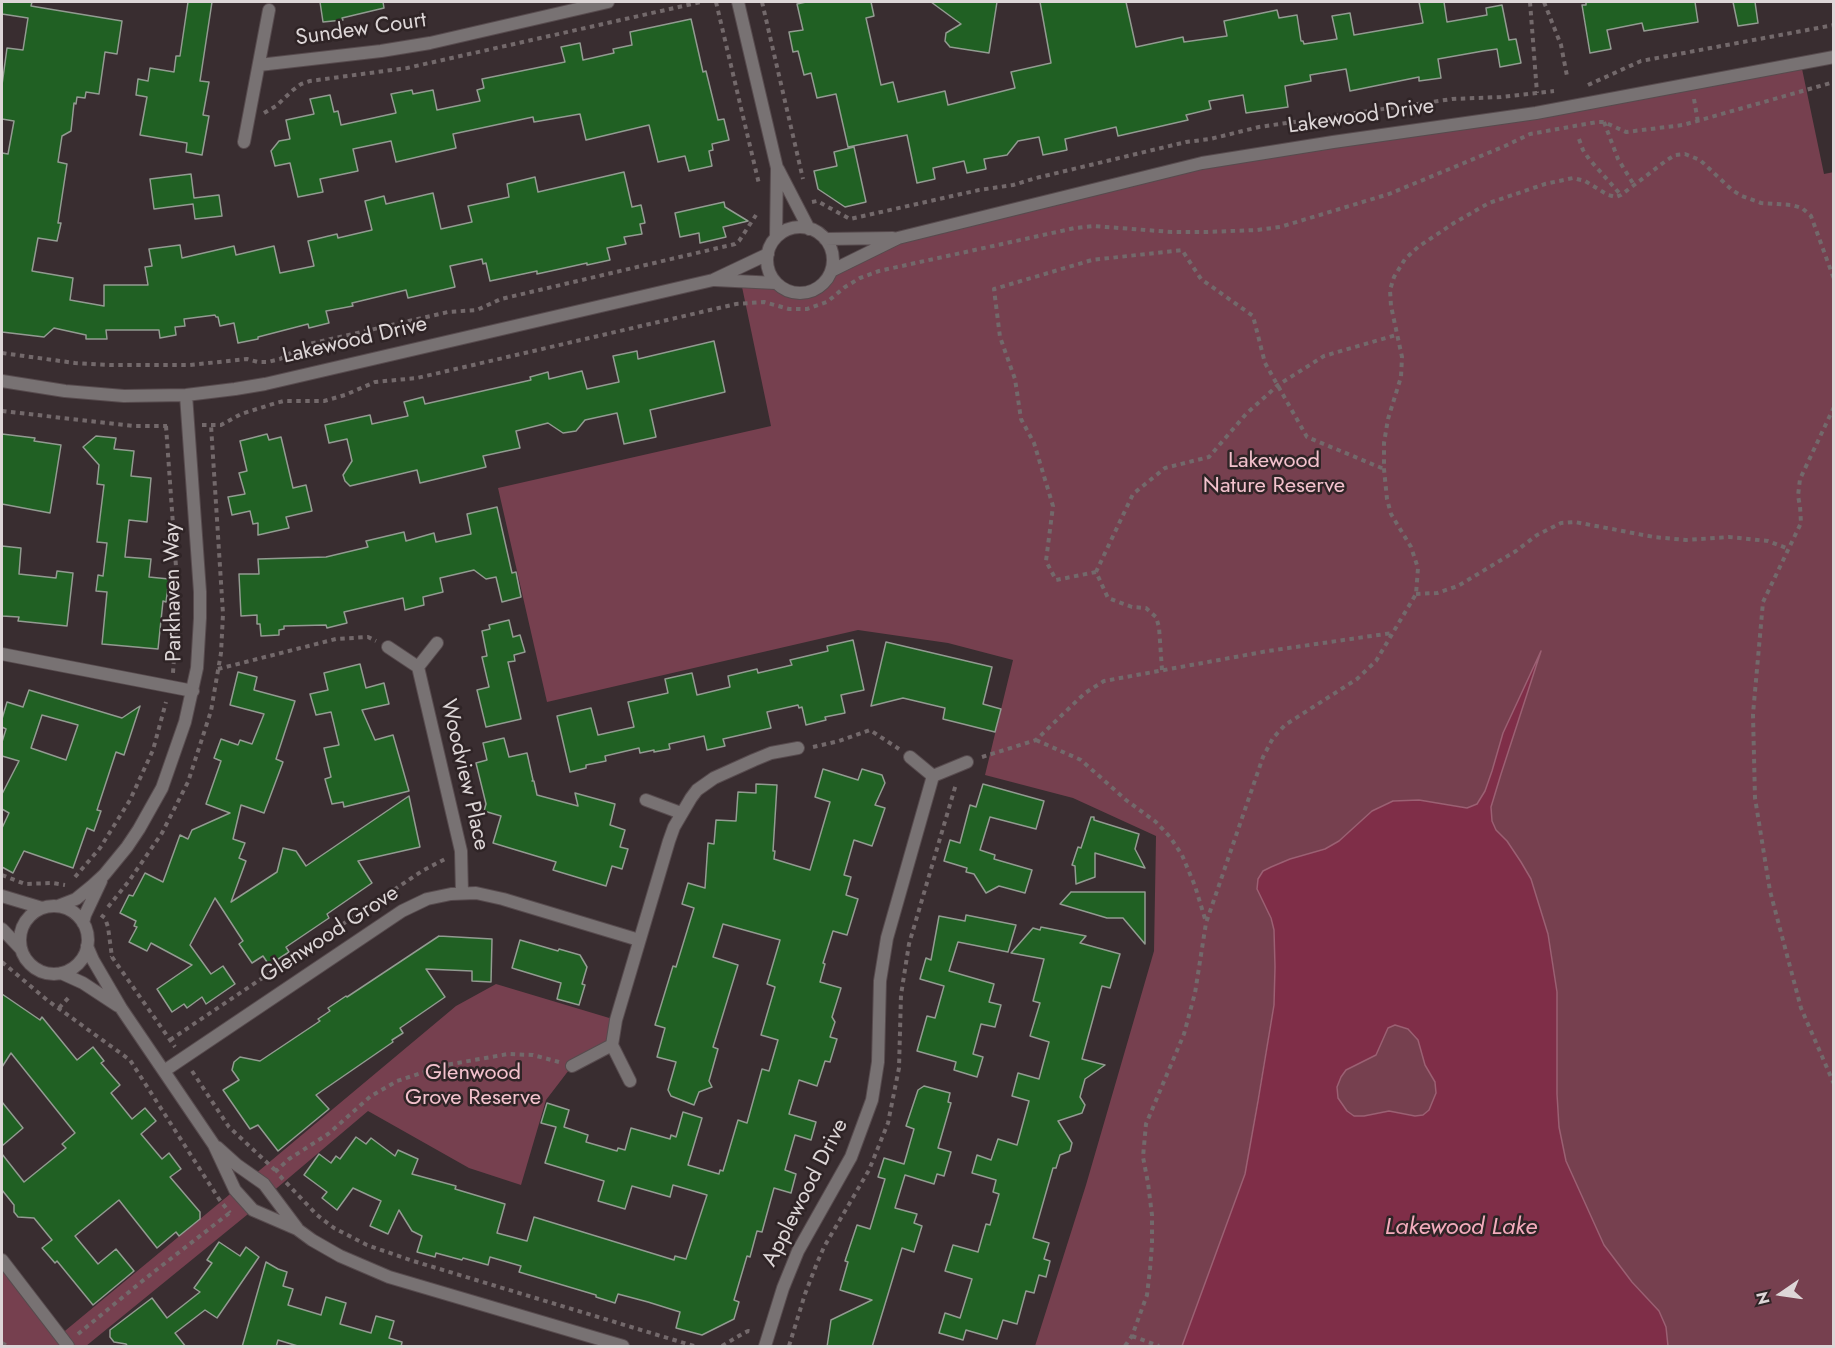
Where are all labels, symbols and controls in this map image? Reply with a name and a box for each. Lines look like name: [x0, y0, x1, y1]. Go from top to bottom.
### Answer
street label: Sundew Court: [294, 8, 428, 52]
street label: Lakewood Drive: [1286, 94, 1436, 140]
street label: Lakewood Drive: [280, 312, 430, 370]
park label: Lakewood Nature Reserve: [1203, 449, 1345, 500]
street label: Parkhaven Way: [160, 522, 188, 662]
street label: Woodview Place: [434, 697, 494, 853]
street label: Glenwood Grove: [256, 881, 404, 989]
park label: Glenwood Grove Reserve: [405, 1061, 541, 1112]
street label: Applewood Drive: [757, 1115, 855, 1271]
water label: Lakewood Lake: [1385, 1214, 1537, 1242]
north arrow: [1751, 1264, 1811, 1324]
text: N: [1750, 1289, 1776, 1307]

